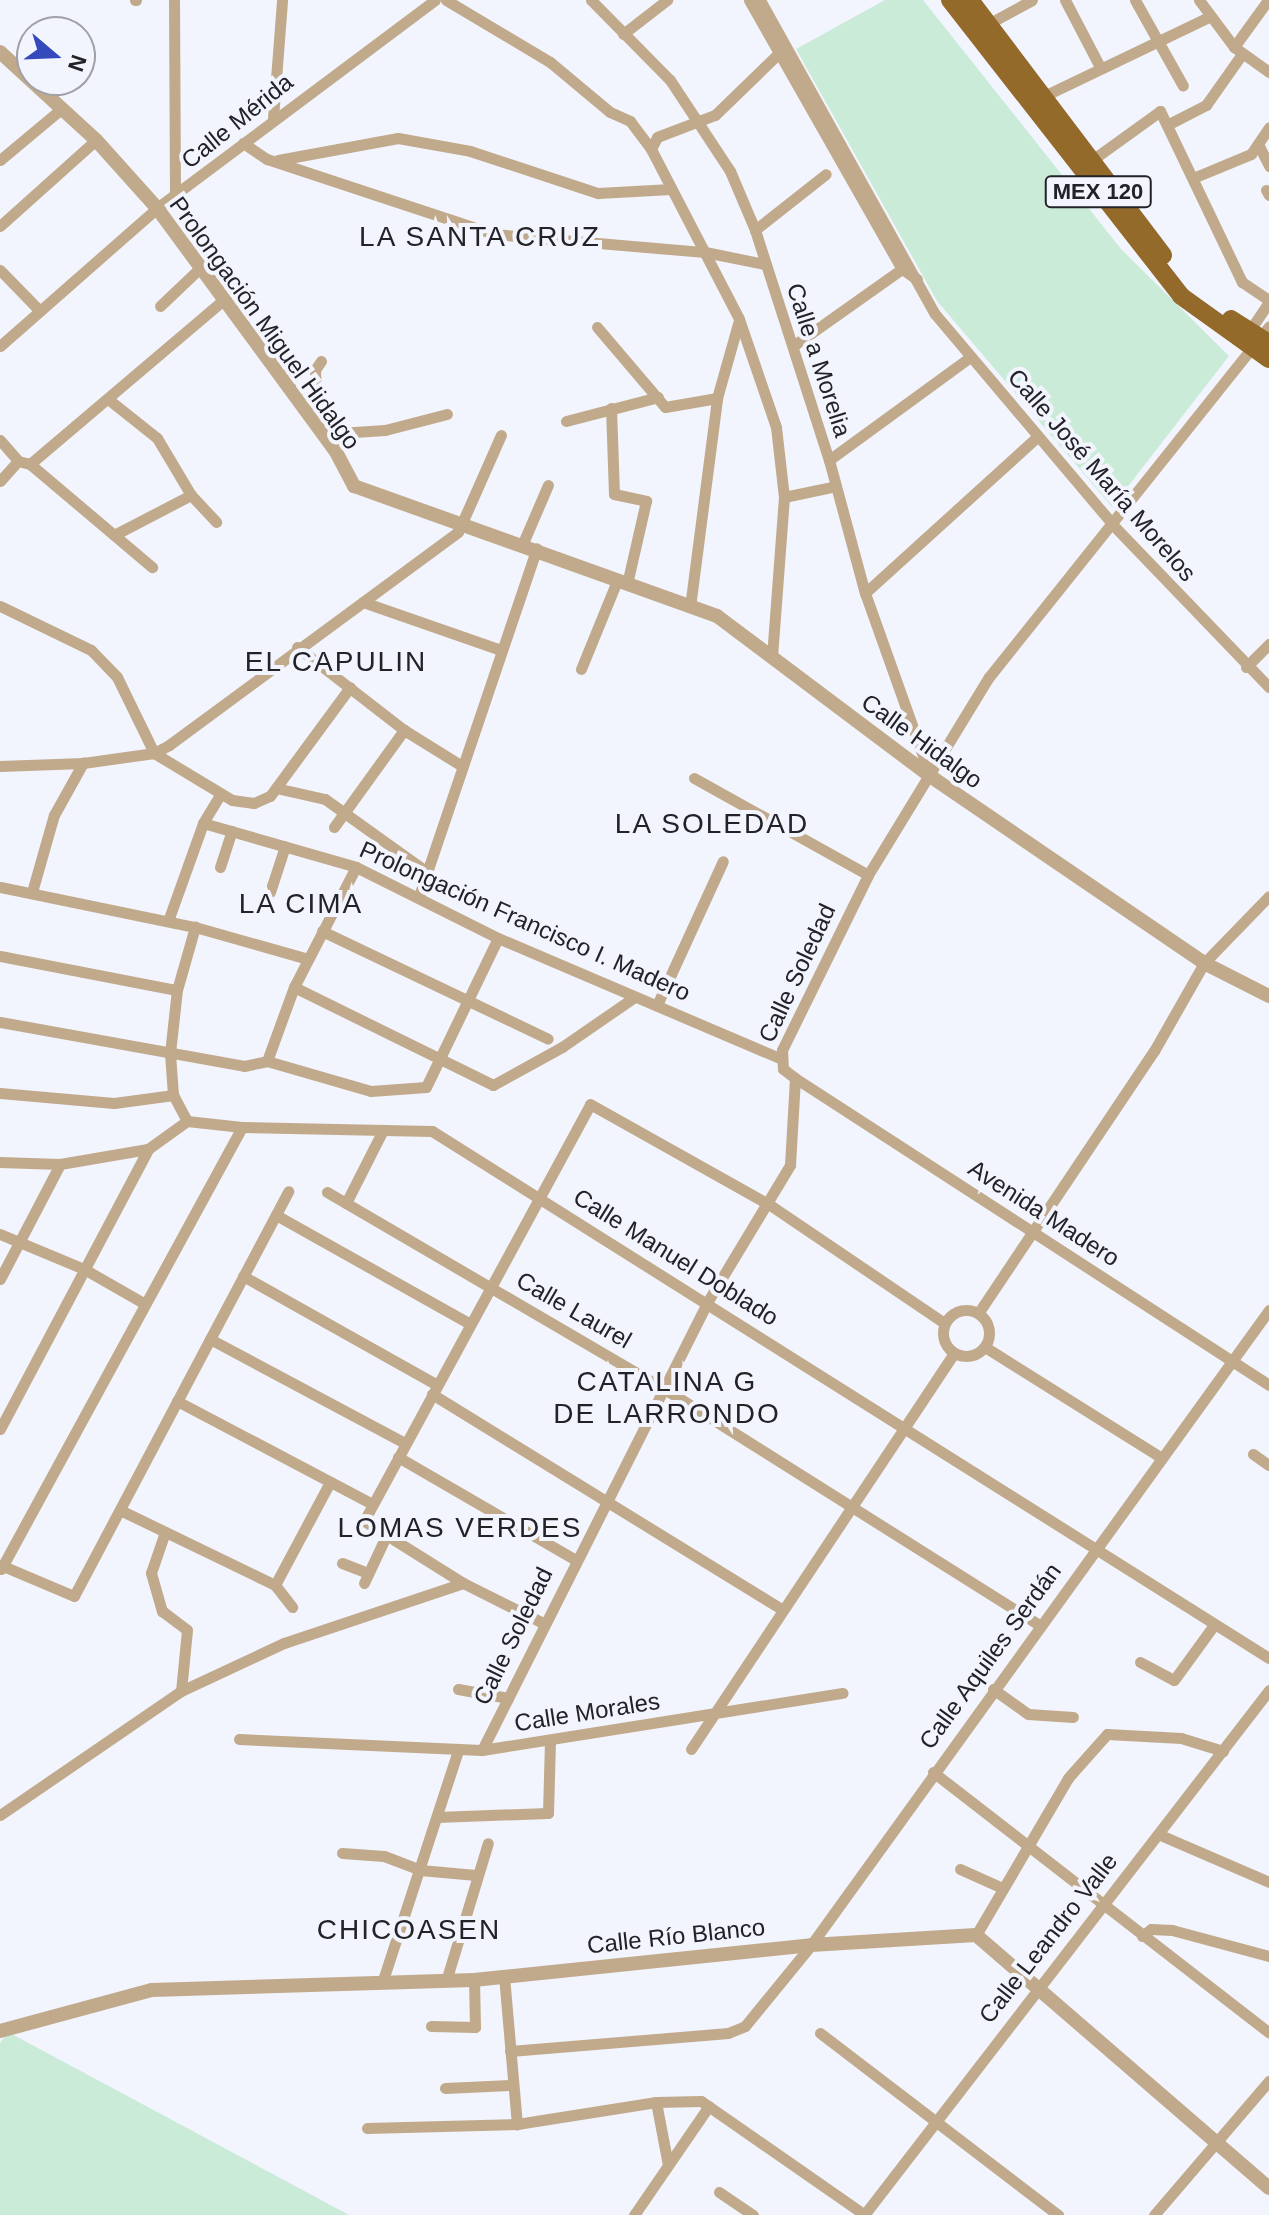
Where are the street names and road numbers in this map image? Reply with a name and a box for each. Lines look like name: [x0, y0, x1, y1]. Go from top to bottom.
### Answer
street label: Calle Mérida: [176, 67, 298, 175]
road number: MEX 120: [1044, 174, 1152, 210]
street label: Prolongación Miguel Hidalgo: [164, 191, 366, 455]
street label: Calle a Morelia: [781, 279, 857, 441]
street label: Calle José María Morelos: [1002, 363, 1202, 587]
street label: Calle Hidalgo: [856, 687, 988, 795]
street label: Prolongación Francisco I. Madero: [355, 835, 695, 1007]
street label: Calle Soledad: [752, 899, 842, 1047]
street label: Avenida Madero: [963, 1153, 1125, 1273]
street label: Calle Manuel Doblado: [568, 1182, 784, 1332]
street label: Calle Laurel: [511, 1266, 637, 1354]
street label: Calle Aquiles Serdán: [912, 1557, 1068, 1755]
street label: Calle Soledad: [467, 1563, 559, 1709]
street label: Calle Morales: [512, 1686, 662, 1738]
street label: Calle Leandro Valle: [973, 1847, 1123, 2029]
street label: Calle Río Blanco: [586, 1912, 766, 1960]

